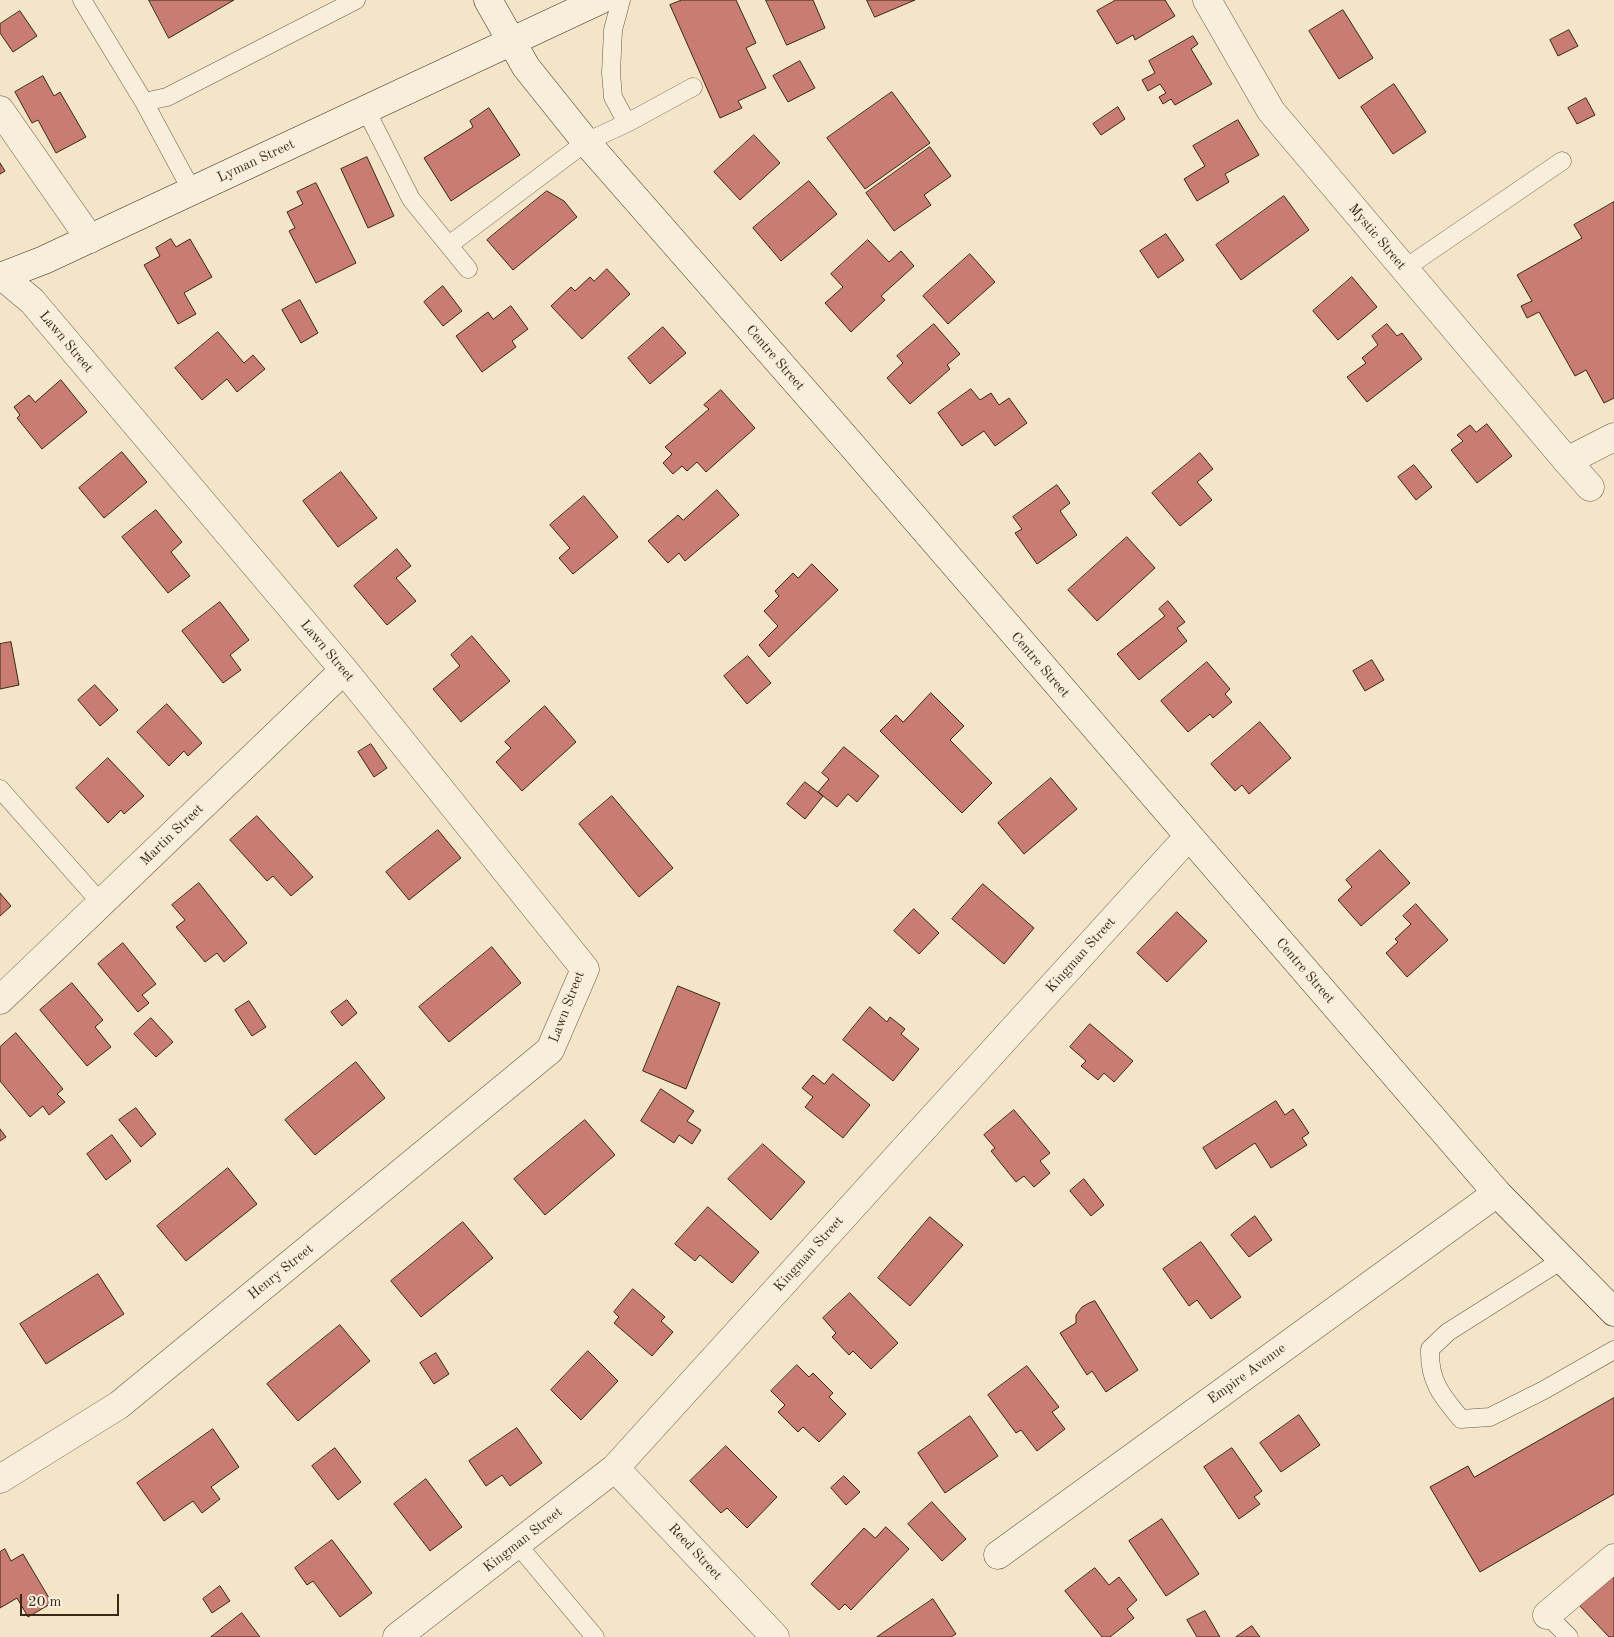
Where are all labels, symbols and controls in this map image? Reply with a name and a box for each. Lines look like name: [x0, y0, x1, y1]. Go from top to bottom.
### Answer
street label: Lyman Street: [215, 136, 297, 186]
street label: Mystic Street: [1345, 201, 1409, 273]
street label: Lawn Street: [35, 308, 97, 376]
street label: Centre Street: [742, 322, 808, 394]
street label: Lawn Street: [296, 617, 358, 685]
street label: Centre Street: [1007, 629, 1073, 701]
street label: Martin Street: [137, 801, 207, 869]
street label: Kingman Street: [1043, 914, 1119, 996]
street label: Centre Street: [1272, 935, 1338, 1007]
street label: Lawn Street: [546, 969, 588, 1045]
street label: Kingman Street: [771, 1213, 847, 1295]
street label: Henry Street: [245, 1241, 317, 1303]
street label: Empire Avenue: [1205, 1340, 1289, 1408]
street label: Kingman Street: [480, 1504, 566, 1576]
street label: Reed Street: [665, 1520, 725, 1584]
scale bar: [22, 1584, 121, 1616]
text: 20 m: [28, 1595, 62, 1610]

